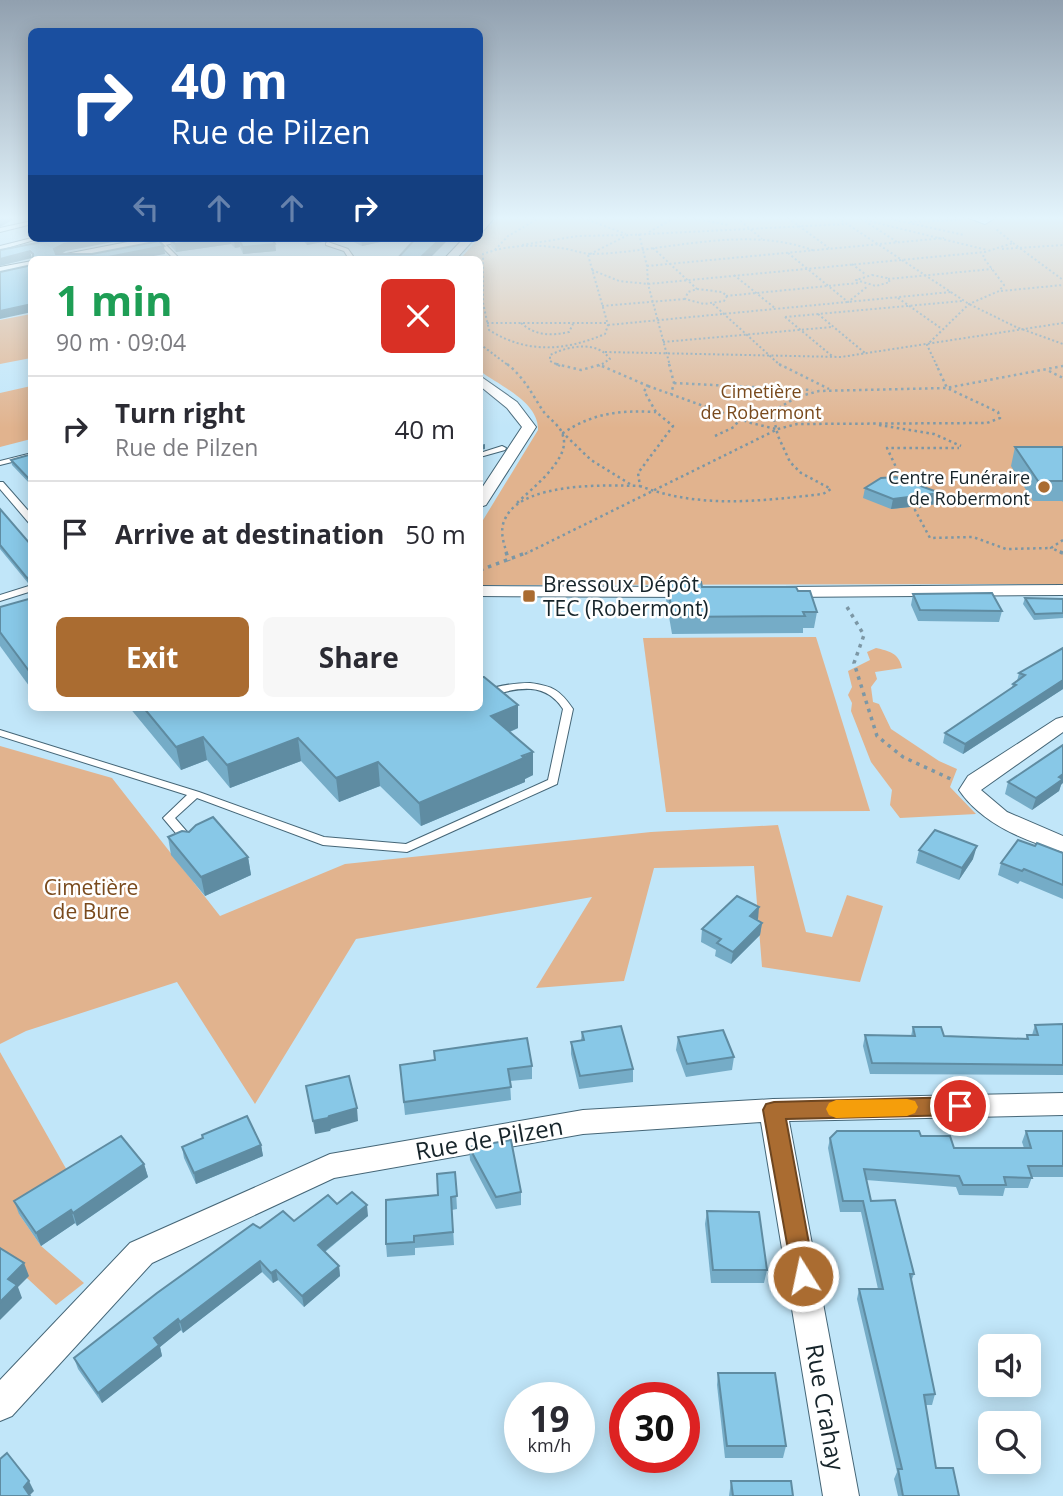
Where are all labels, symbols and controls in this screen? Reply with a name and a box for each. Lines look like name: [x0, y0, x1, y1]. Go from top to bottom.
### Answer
text: 40 m: [171, 47, 288, 113]
icon: right: [56, 56, 147, 147]
text: Rue de Pilzen: [171, 110, 371, 153]
icon: left: [127, 189, 165, 227]
icon: ahead: [200, 189, 238, 227]
icon: ahead: [273, 189, 311, 227]
icon: right: [346, 189, 384, 227]
text: 1 min: [56, 271, 173, 328]
button: close: [381, 279, 455, 353]
text: 90 m · 09:04: [56, 326, 186, 358]
park label: Cimetière de Robermont: [700, 379, 822, 424]
text: Turn right: [115, 395, 246, 431]
icon: right: [56, 410, 94, 448]
text: 40 m: [394, 411, 455, 447]
text: Rue de Pilzen: [115, 431, 258, 463]
place label: Centre Funéraire de Robermont: [888, 465, 1030, 510]
marker: Centre Funéraire de Robermont: [1036, 479, 1052, 495]
icon: arrive: [56, 515, 94, 553]
text: Arrive at destination: [115, 516, 384, 552]
text: 50 m: [405, 516, 466, 552]
place label: Bressoux Dépôt TEC (Robermont): [543, 570, 709, 622]
marker: Bressoux Dépôt TEC (Robermont): [521, 588, 537, 604]
button: Exit: [56, 617, 249, 697]
button: Share: [263, 617, 455, 697]
park label: Cimetière de Bure: [44, 873, 138, 925]
pin: [930, 1076, 990, 1136]
icon: arrive: [941, 1087, 979, 1125]
street label: Rue de Pilzen: [412, 1109, 566, 1167]
position arrow: [766, 1239, 840, 1313]
map controls: [978, 1334, 1041, 1474]
button: sound: [978, 1334, 1041, 1397]
street label: Rue Crahay: [799, 1341, 853, 1474]
speed limit sign: 30: [609, 1382, 700, 1473]
text: 19: [529, 1395, 570, 1442]
button: search: [978, 1411, 1041, 1474]
text: km/h: [528, 1433, 571, 1457]

